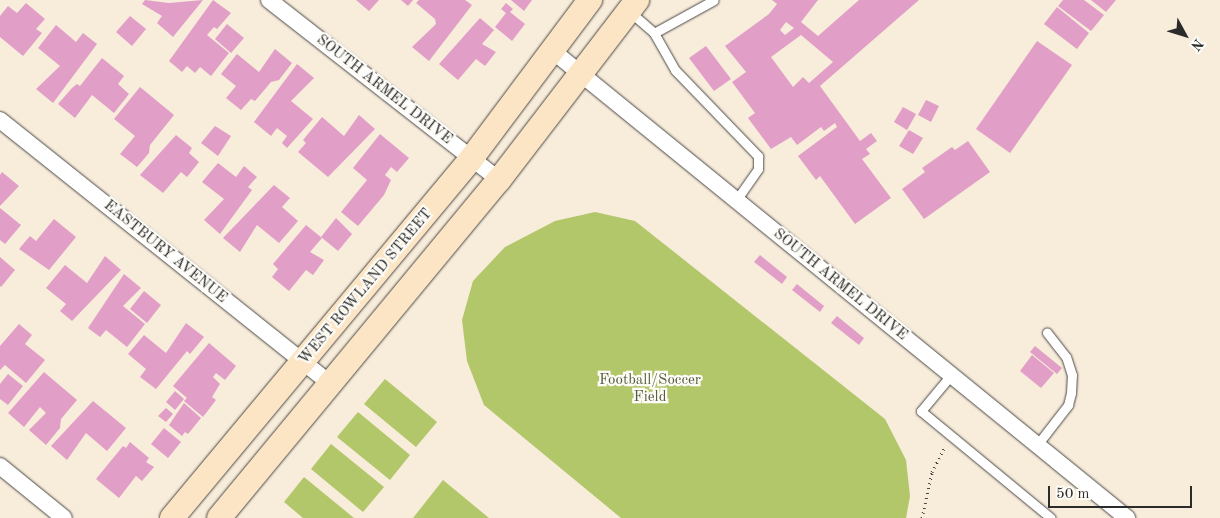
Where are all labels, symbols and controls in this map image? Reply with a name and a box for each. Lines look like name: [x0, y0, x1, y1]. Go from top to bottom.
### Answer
north arrow: [1160, 10, 1210, 60]
street label: SOUTH ARMEL DRIVE: [312, 31, 456, 149]
text: N: [1188, 36, 1205, 53]
street label: EASTBURY AVENUE: [100, 197, 230, 307]
street label: WEST ROWLAND STREET: [296, 205, 436, 369]
street label: SOUTH ARMEL DRIVE: [769, 225, 911, 345]
park label: Football/Soccer Field: [599, 371, 701, 406]
scale bar: [1050, 476, 1194, 508]
text: 50 m: [1056, 487, 1090, 502]

